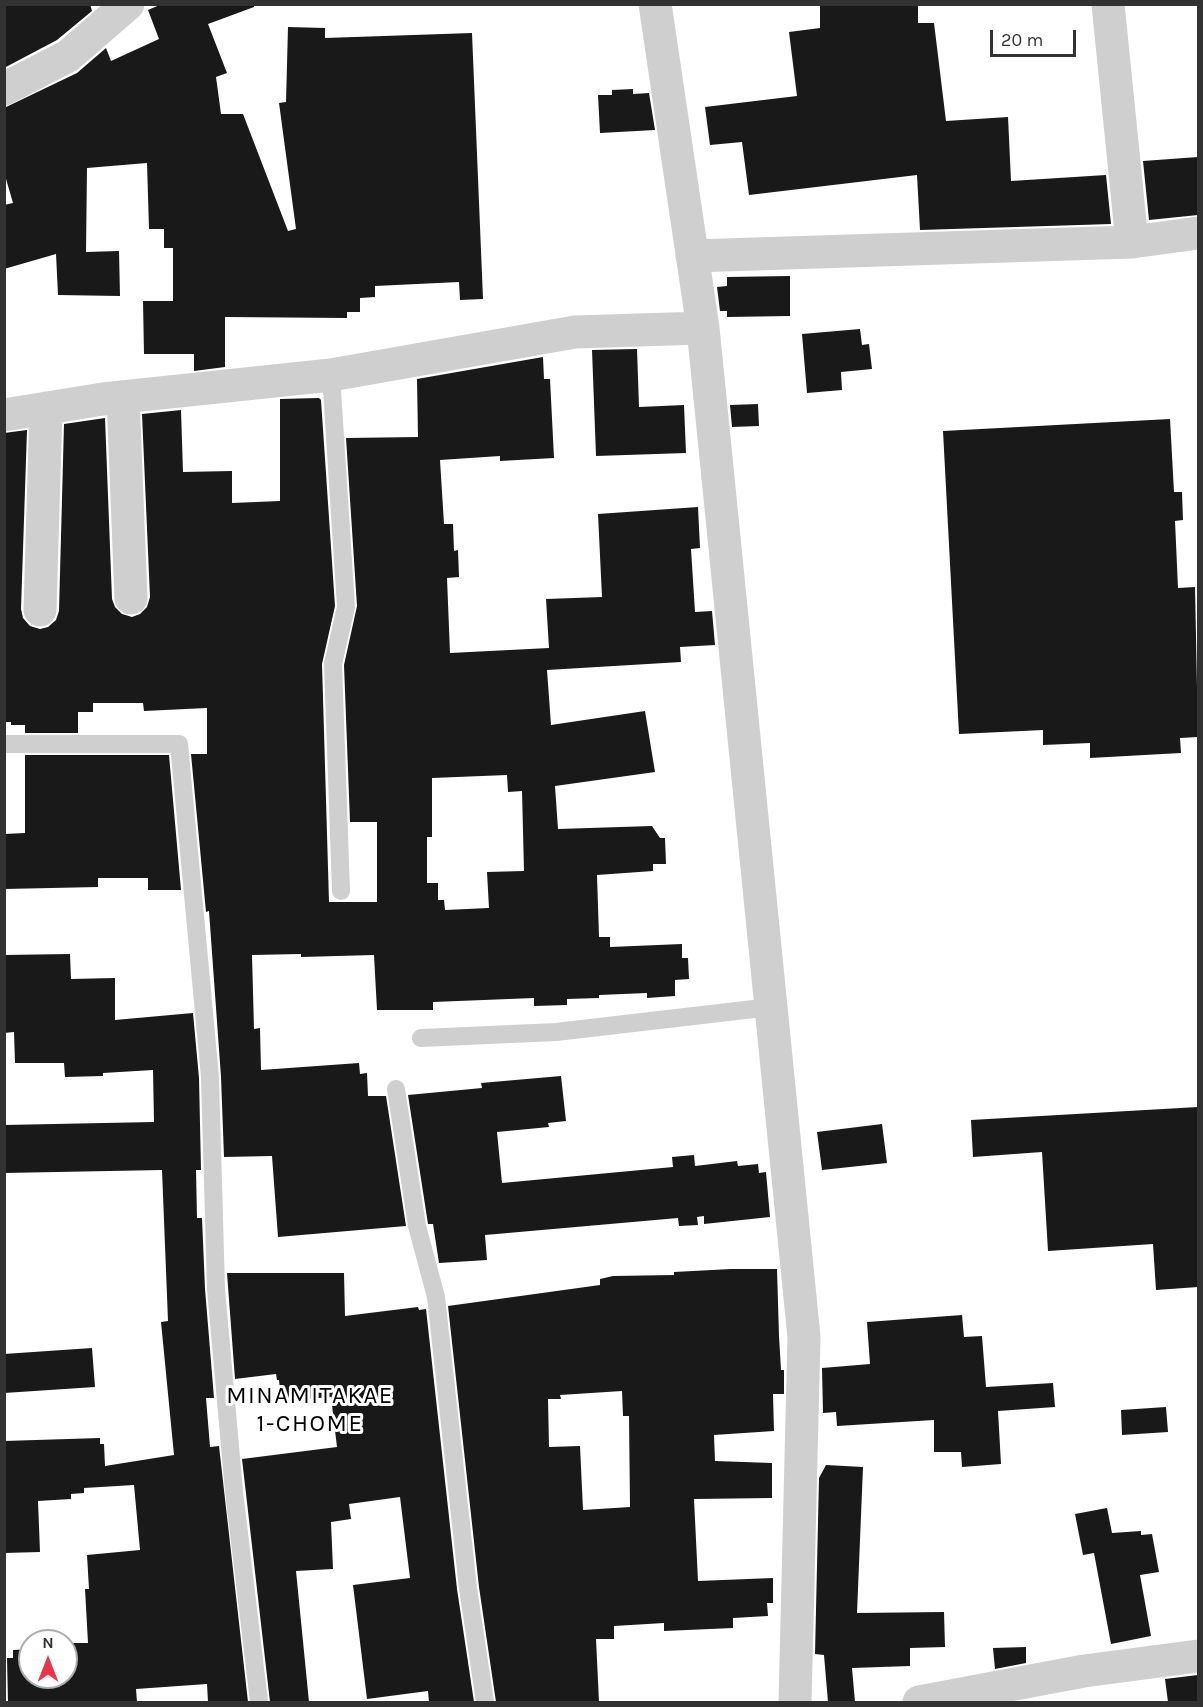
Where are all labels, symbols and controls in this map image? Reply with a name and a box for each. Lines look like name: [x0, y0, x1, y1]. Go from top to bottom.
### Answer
scale bar: [993, 18, 1078, 56]
text: 20 m: [1001, 29, 1043, 51]
district label: MINAMITAKAE 1-CHOME: [226, 1382, 394, 1438]
north arrow: [18, 1629, 78, 1689]
text: N: [42, 1633, 54, 1652]

